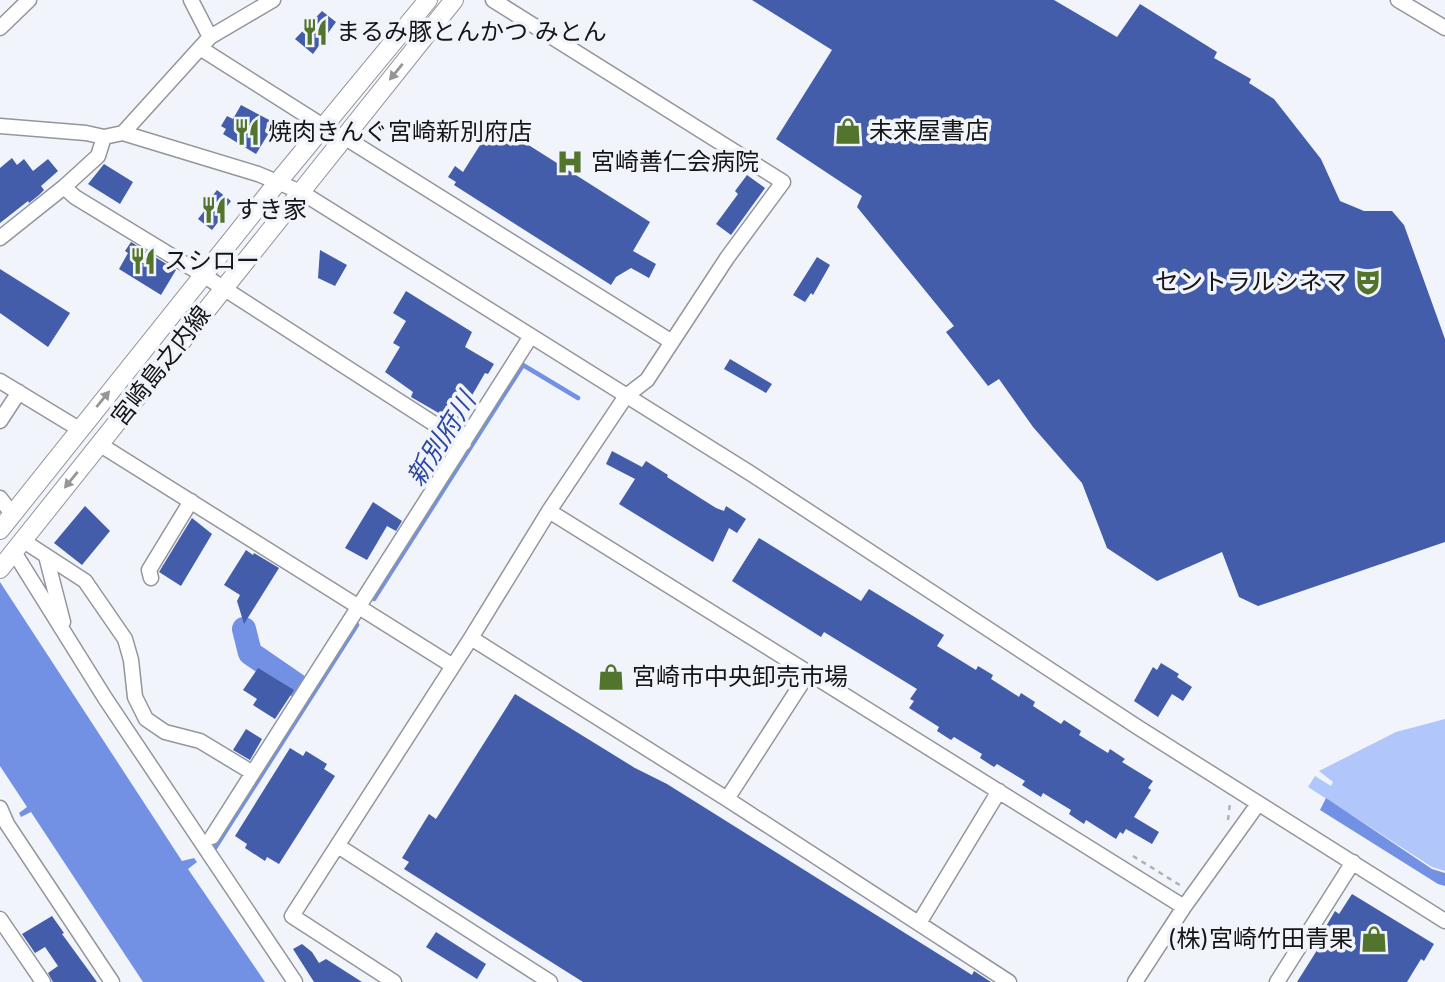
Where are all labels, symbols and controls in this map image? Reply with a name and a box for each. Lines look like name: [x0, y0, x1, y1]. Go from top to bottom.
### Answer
restaurant icon: まるみ豚とんかつ みとん: [300, 17, 330, 47]
place label: まるみ豚とんかつ みとん: [336, 17, 607, 46]
one-way arrow: [389, 64, 404, 81]
shop icon: 未来屋書店: [833, 116, 863, 146]
place label: 未来屋書店: [869, 116, 989, 145]
restaurant icon: 焼肉きんぐ宮崎新別府店: [232, 117, 262, 147]
place label: 焼肉きんぐ宮崎新別府店: [268, 117, 532, 146]
hospital icon: 宮崎善仁会病院: [555, 147, 585, 177]
place label: 宮崎善仁会病院: [591, 147, 759, 176]
restaurant icon: すき家: [199, 195, 229, 225]
place label: すき家: [235, 195, 307, 224]
restaurant icon: スシロー: [128, 246, 158, 276]
place label: スシロー: [164, 246, 260, 275]
place label: セントラルシネマ: [1155, 267, 1347, 296]
theatre icon: セントラルシネマ: [1353, 267, 1383, 297]
street label: 宮崎島之内線: [105, 300, 216, 431]
water label: 新別府川: [400, 384, 483, 491]
one-way arrow: [95, 391, 110, 408]
one-way arrow: [63, 470, 78, 488]
shop icon: 宮崎市中央卸売市場: [596, 662, 626, 692]
place label: 宮崎市中央卸売市場: [632, 662, 848, 691]
place label: (株)宮崎竹田青果: [1167, 924, 1353, 953]
shop icon: (株)宮崎竹田青果: [1359, 924, 1389, 954]

